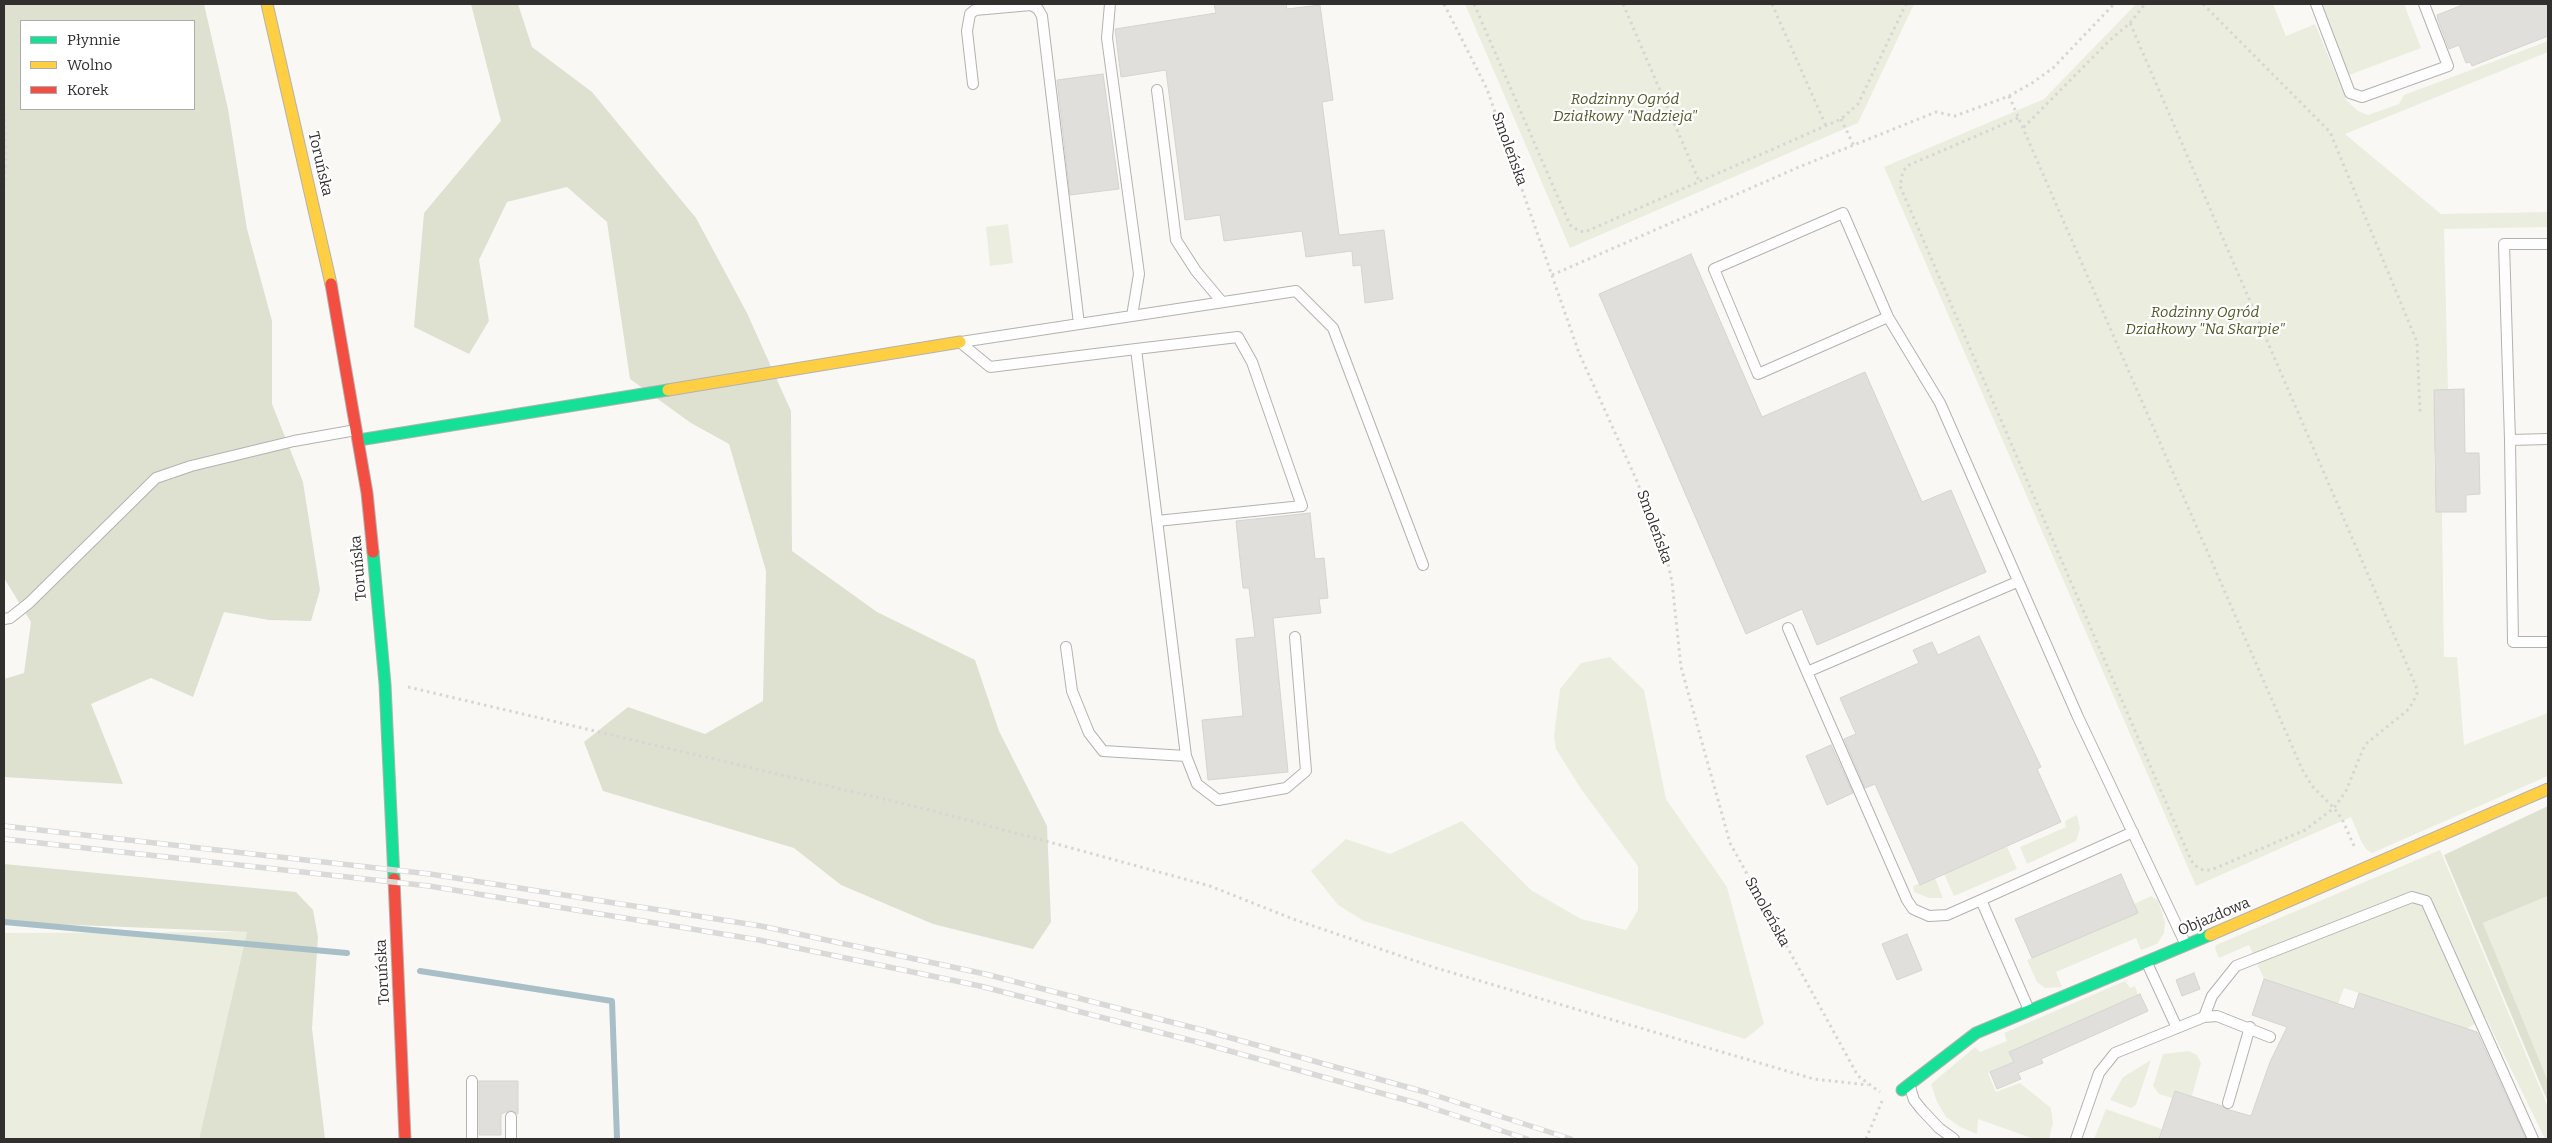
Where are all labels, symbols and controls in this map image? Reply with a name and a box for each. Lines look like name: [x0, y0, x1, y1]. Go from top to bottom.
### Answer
legend: [20, 20, 195, 110]
text: Płynnie: [67, 31, 121, 49]
text: Wolno: [67, 56, 112, 74]
text: Korek: [67, 81, 109, 99]
park label: Rodzinny Ogród Działkowy "Nadzieja": [1553, 91, 1697, 126]
street label: Smoleńska: [1487, 110, 1531, 188]
street label: Toruńska: [304, 130, 336, 198]
park label: Rodzinny Ogród Działkowy "Na Skarpie": [2125, 304, 2285, 339]
street label: Smoleńska: [1632, 488, 1676, 566]
street label: Toruńska: [347, 535, 371, 601]
street label: Smoleńska: [1740, 874, 1794, 950]
street label: Objazdowa: [2175, 894, 2253, 940]
street label: Toruńska: [372, 939, 394, 1005]

